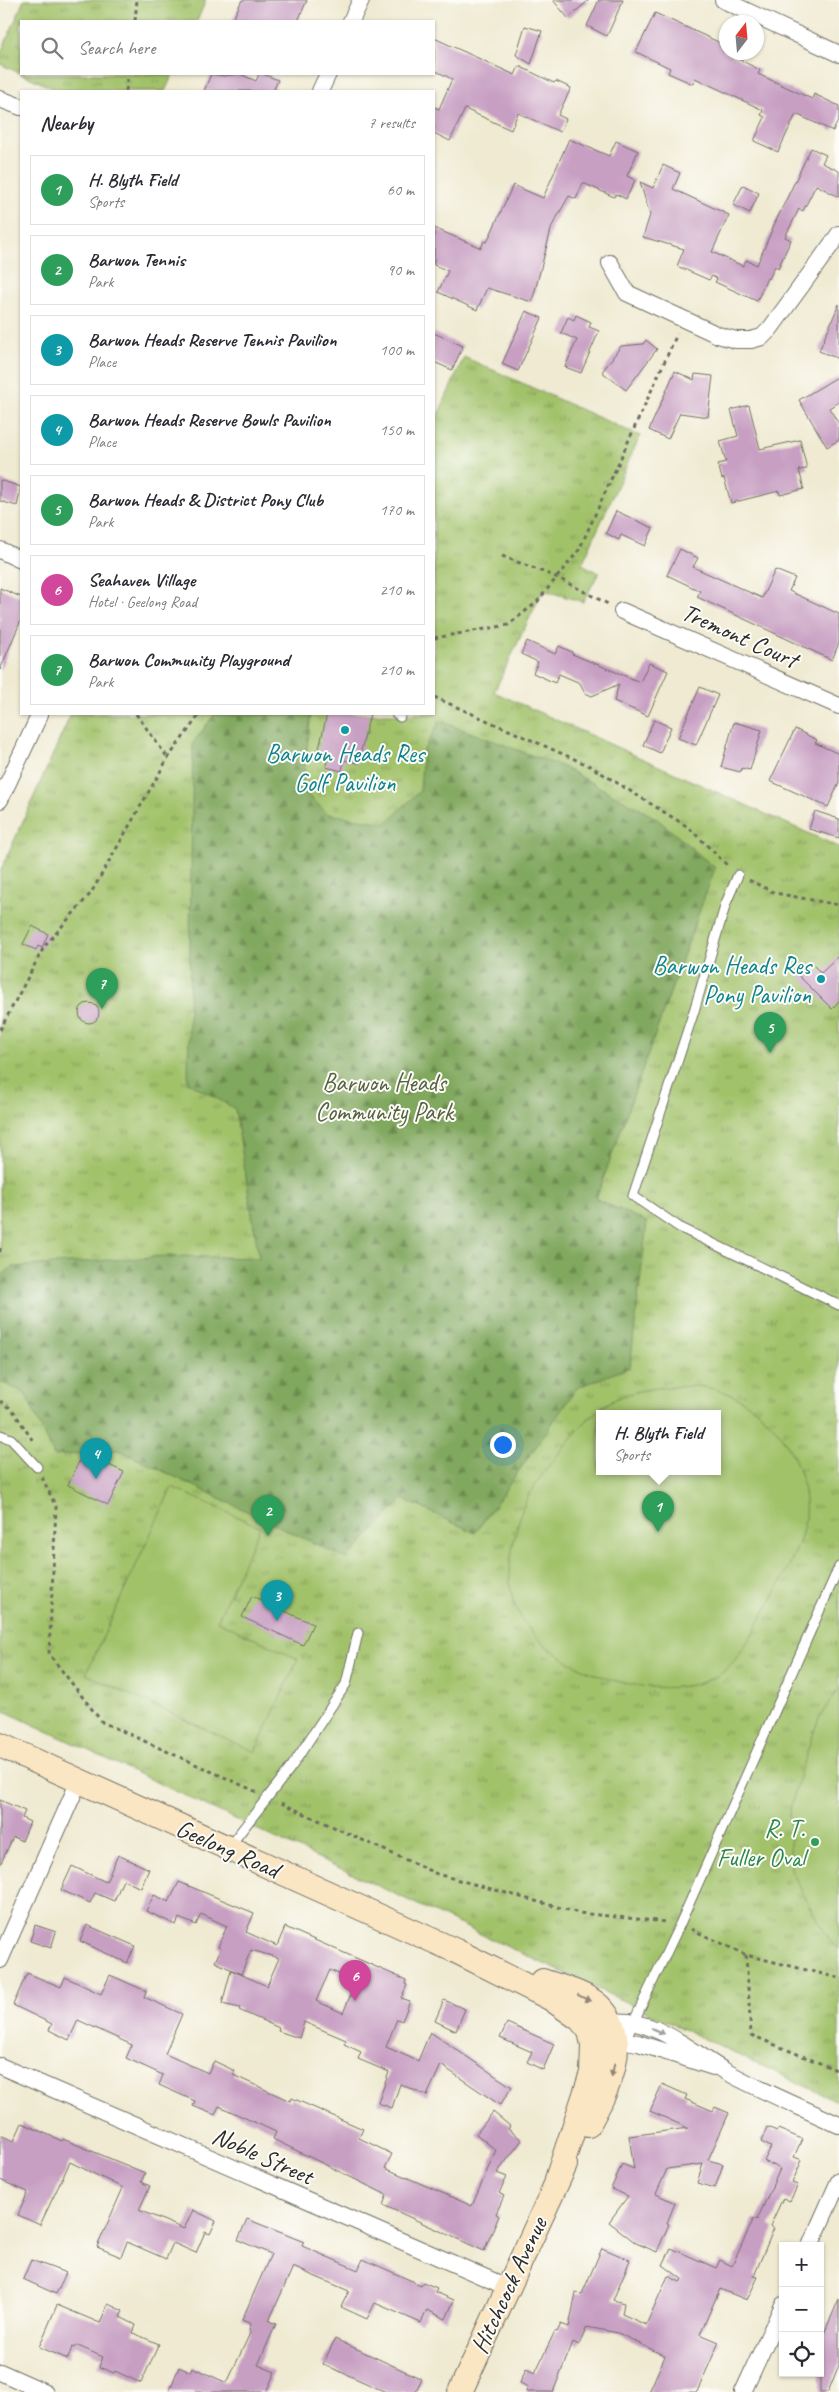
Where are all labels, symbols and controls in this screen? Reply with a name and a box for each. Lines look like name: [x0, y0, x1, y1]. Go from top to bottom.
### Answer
north arrow: [719, 15, 764, 60]
search box: [20, 20, 435, 75]
icon: search: [38, 34, 66, 62]
text: Search here: [78, 36, 155, 60]
text: Nearby: [40, 110, 93, 136]
text: 7 results: [368, 113, 415, 133]
text: H. Blyth Field: [88, 168, 177, 192]
text: 1: [53, 180, 61, 200]
text: 60 m: [387, 180, 414, 200]
text: Sports: [88, 192, 124, 212]
text: Barwon Tennis: [88, 248, 185, 272]
text: 2: [53, 260, 61, 280]
text: 90 m: [387, 260, 414, 280]
text: Park: [88, 272, 113, 292]
text: Barwon Heads Reserve Tennis Pavilion: [88, 328, 336, 352]
text: 3: [53, 340, 61, 360]
text: 100 m: [380, 340, 414, 360]
text: Place: [88, 352, 116, 372]
text: Barwon Heads Reserve Bowls Pavilion: [88, 408, 331, 432]
text: 4: [53, 420, 61, 440]
text: 150 m: [380, 420, 414, 440]
text: Place: [88, 432, 116, 452]
text: Barwon Heads & District Pony Club: [88, 488, 323, 512]
text: 5: [54, 500, 60, 520]
text: 170 m: [380, 500, 414, 520]
text: Park: [88, 512, 113, 532]
text: Seahaven Village: [88, 568, 195, 592]
text: 6: [53, 580, 61, 600]
text: 210 m: [380, 580, 414, 600]
text: Hotel · Geelong Road: [88, 592, 197, 612]
street label: Tremont Court: [677, 596, 806, 677]
text: Barwon Community Playground: [88, 648, 289, 672]
text: 7: [53, 660, 61, 680]
text: 210 m: [380, 660, 414, 680]
text: Park: [88, 672, 113, 692]
marker: Barwon Heads Res Golf Pavilion: [339, 724, 351, 736]
place label: Barwon Heads Res Golf Pavilion: [266, 738, 427, 799]
place label: Barwon Heads Res Pony Pavilion: [652, 950, 813, 1011]
pin: 7: [86, 968, 118, 1009]
marker: Barwon Heads Res Pony Pavilion: [815, 973, 827, 985]
pin: 5: [754, 1012, 786, 1053]
park label: Barwon Heads Community Park: [315, 1067, 455, 1128]
popup: [596, 1410, 721, 1475]
text: H. Blyth Field: [614, 1421, 703, 1445]
your location: [490, 1432, 516, 1458]
pin: 4: [80, 1438, 112, 1479]
text: Sports: [614, 1445, 650, 1465]
pin: 1: [642, 1491, 674, 1532]
pin: 2: [252, 1495, 284, 1536]
pin: 3: [261, 1580, 293, 1621]
street label: Geelong Road: [171, 1812, 288, 1887]
place label: R. T. Fuller Oval: [717, 1813, 810, 1874]
marker: R. T. Fuller Oval: [809, 1836, 821, 1848]
pin: 6: [339, 1960, 371, 2001]
one-way arrow: [577, 1994, 591, 2002]
one-way arrow: [651, 2028, 665, 2036]
one-way arrow: [609, 2062, 617, 2078]
street label: Noble Street: [207, 2120, 320, 2193]
street label: Hitchcock Avenue: [463, 2211, 555, 2359]
map controls: [779, 2242, 824, 2377]
button: +: [779, 2242, 824, 2287]
button: −: [779, 2287, 824, 2332]
button: locate: [779, 2332, 824, 2377]

